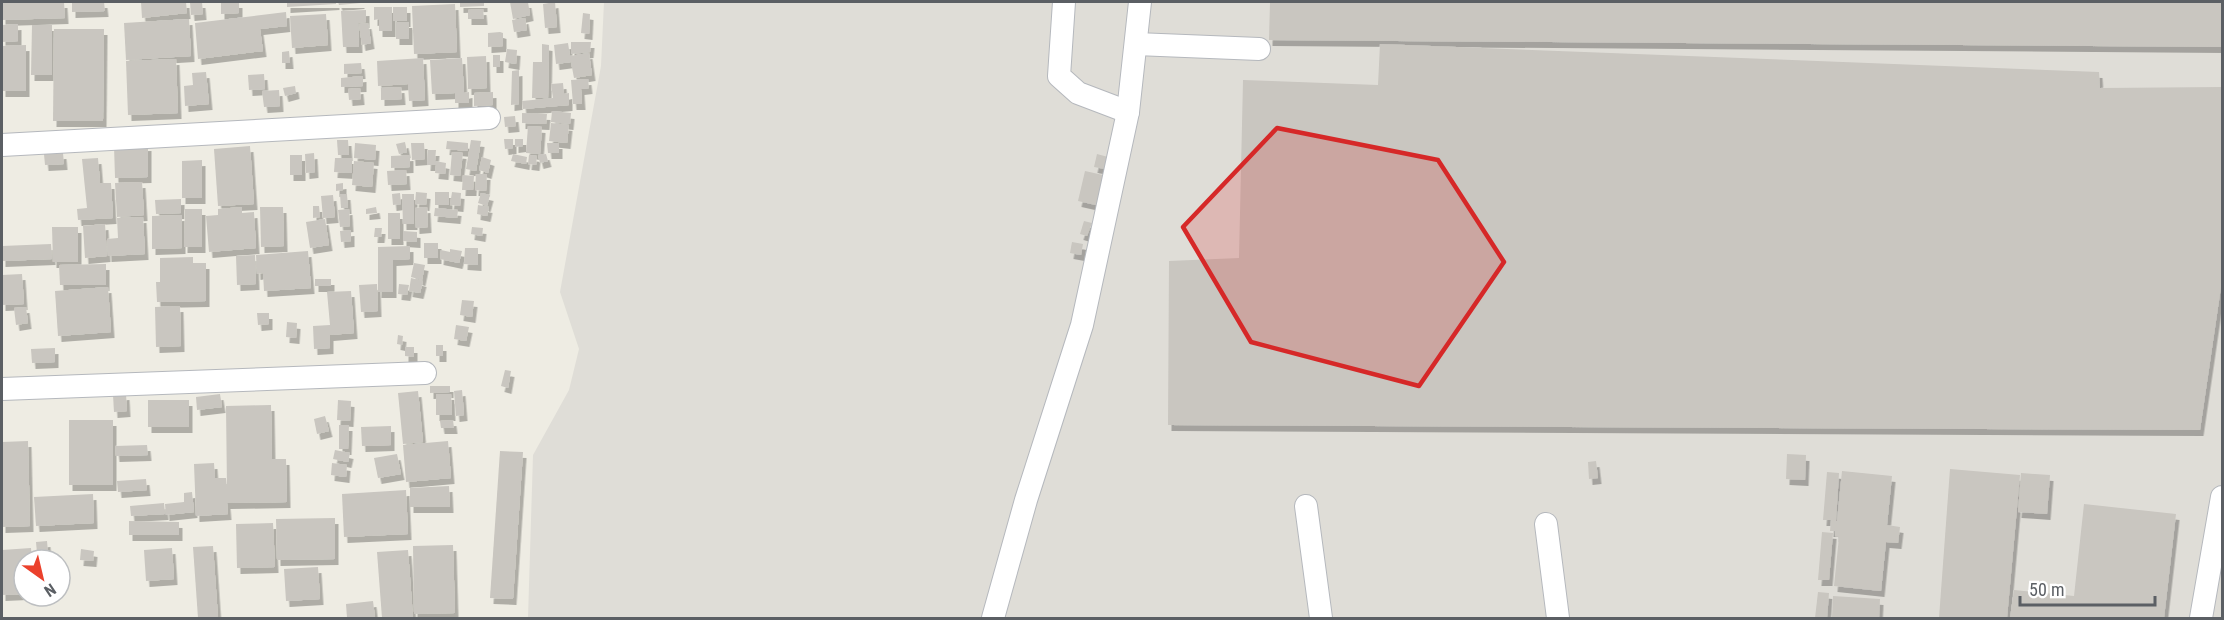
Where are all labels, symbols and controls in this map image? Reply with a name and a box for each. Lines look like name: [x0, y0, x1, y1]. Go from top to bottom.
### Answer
north arrow: [12, 548, 72, 608]
scale bar: [2020, 569, 2155, 607]
text: N: [41, 579, 59, 601]
text: 50 m: [2029, 579, 2064, 600]

